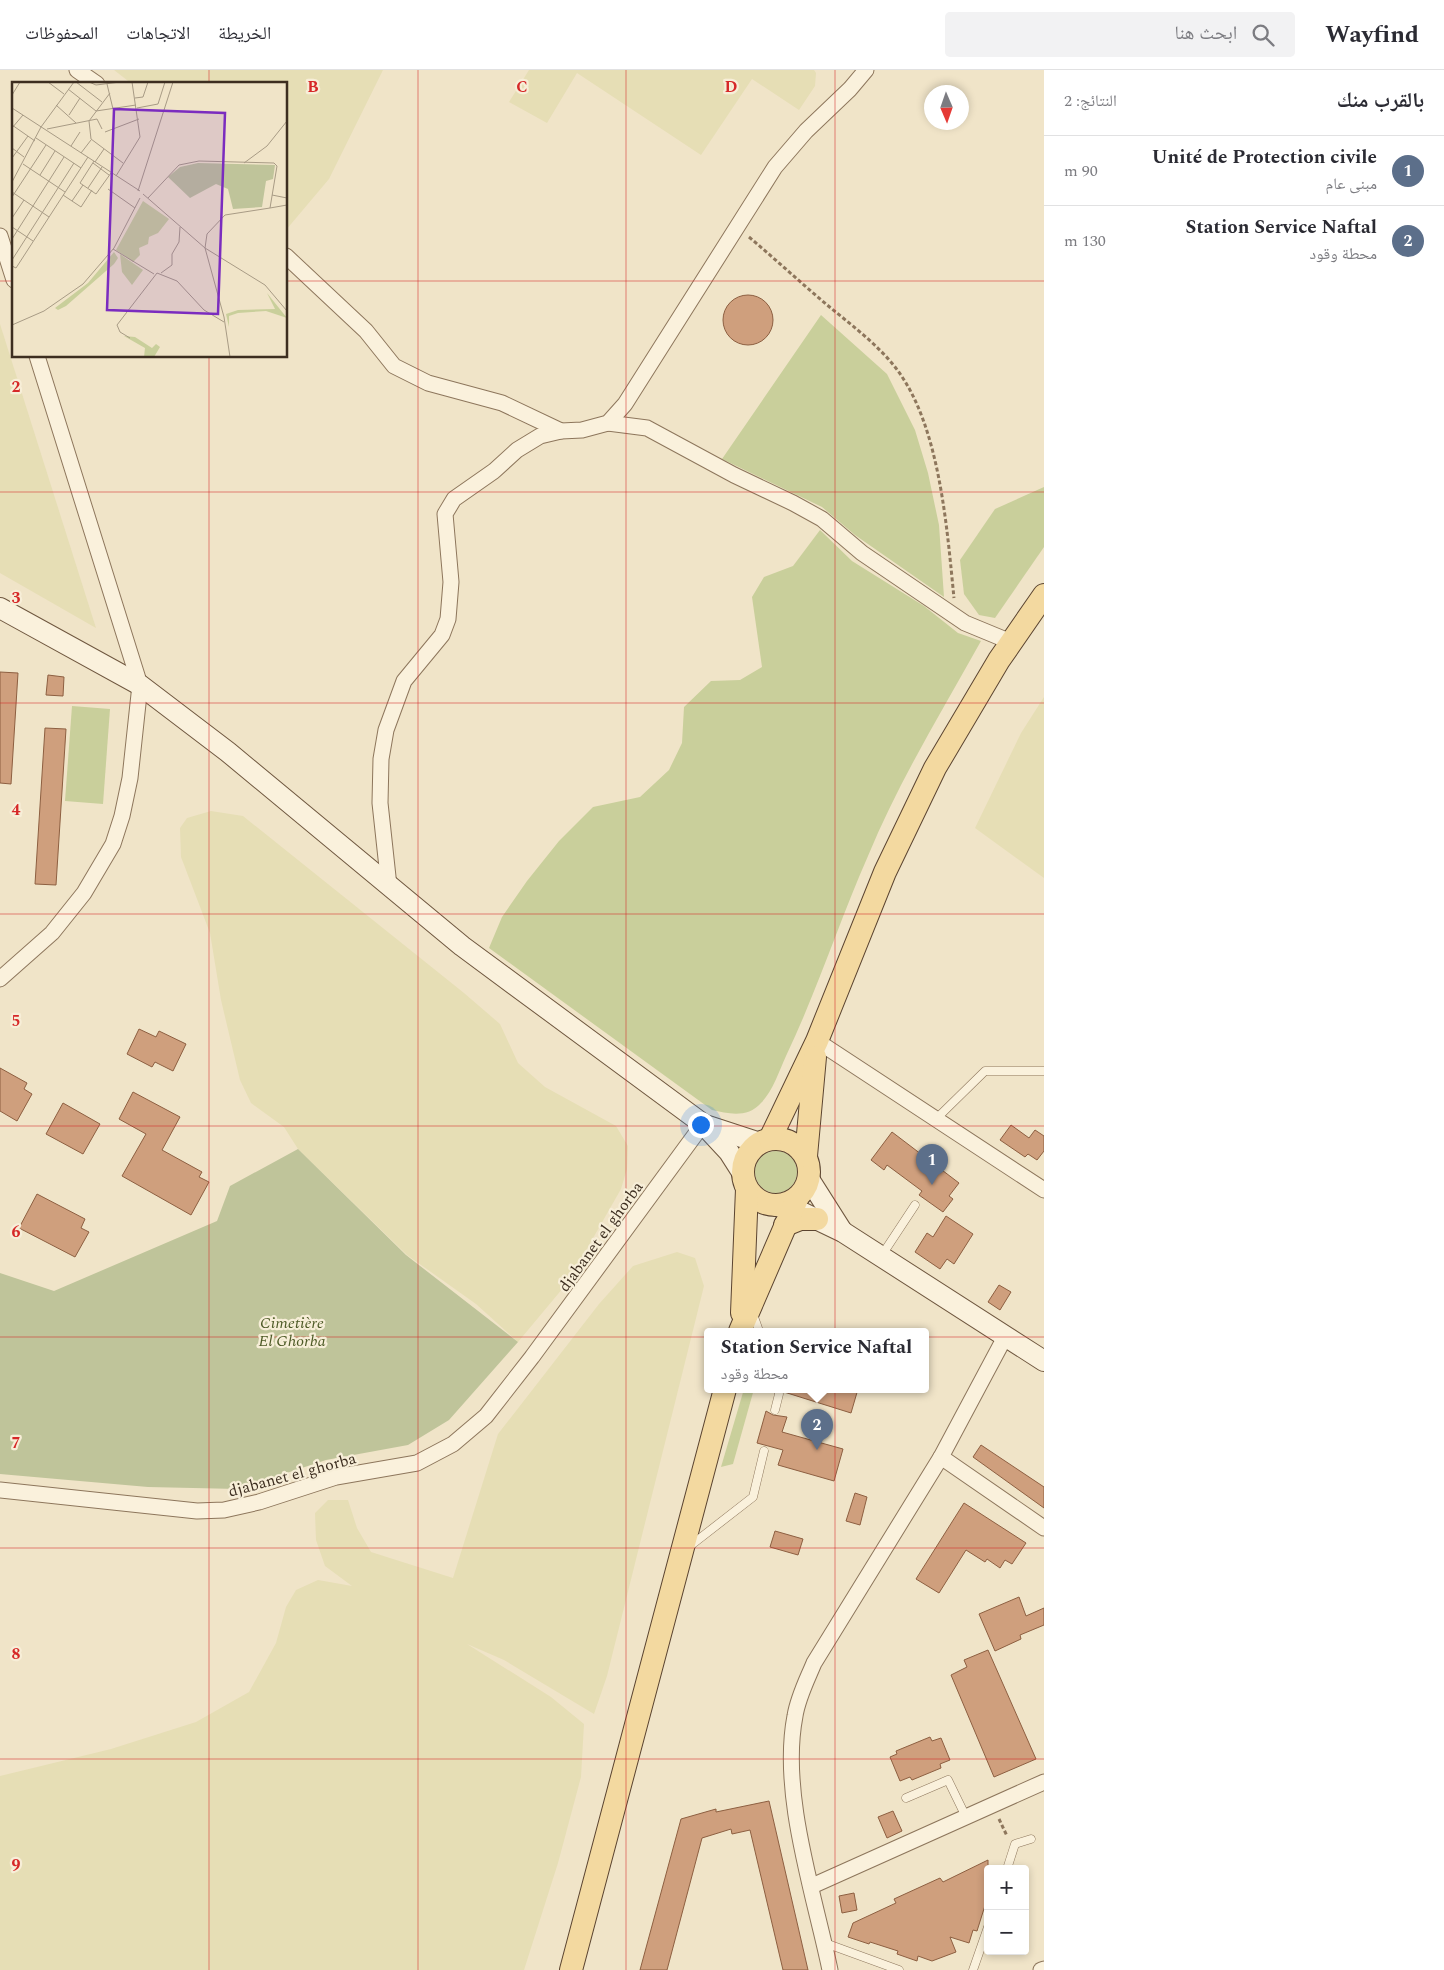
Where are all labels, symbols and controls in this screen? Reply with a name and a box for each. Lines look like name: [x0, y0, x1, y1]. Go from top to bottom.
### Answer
search box: [945, 12, 1295, 57]
text: Wayfind: [1325, 17, 1419, 53]
text: ابحث هنا: [1174, 19, 1237, 48]
text: المحفوظات: [25, 20, 98, 47]
text: الاتجاهات: [126, 20, 190, 47]
text: الخريطة: [218, 20, 271, 47]
icon: search: [1249, 21, 1277, 49]
text: B: [307, 75, 319, 99]
text: C: [516, 75, 528, 99]
text: D: [725, 75, 738, 99]
inset map: [12, 82, 288, 358]
north arrow: [924, 85, 969, 130]
text: بالقرب منك: [1337, 85, 1424, 117]
text: النتائج: 2: [1064, 89, 1117, 113]
text: Unité de Protection civile: [1152, 143, 1377, 172]
text: 90 m: [1064, 159, 1098, 183]
text: 1: [1404, 159, 1413, 183]
text: مبنى عام: [1325, 172, 1377, 196]
text: Station Service Naftal: [1186, 213, 1377, 242]
text: 130 m: [1064, 229, 1106, 253]
text: 2: [1404, 229, 1413, 253]
text: محطة وقود: [1309, 242, 1377, 266]
text: 2: [12, 375, 21, 399]
text: 3: [12, 586, 21, 610]
text: 4: [12, 798, 21, 822]
text: 5: [12, 1009, 20, 1033]
your location: [688, 1112, 714, 1138]
pin: 1: [916, 1144, 948, 1185]
street label: djabanet el ghorba: [552, 1176, 649, 1297]
text: 6: [12, 1220, 21, 1244]
park label: Cimetière El Ghorba: [259, 1311, 326, 1353]
popup: [704, 1328, 929, 1393]
text: Station Service Naftal: [721, 1333, 912, 1362]
text: محطة وقود: [721, 1362, 788, 1386]
pin: 2: [801, 1409, 833, 1450]
text: 7: [12, 1431, 21, 1455]
street label: djabanet el ghorba: [226, 1446, 359, 1504]
text: 8: [12, 1642, 21, 1666]
text: 9: [12, 1853, 21, 1877]
map controls: [984, 1865, 1029, 1955]
button: +: [984, 1865, 1029, 1910]
button: −: [984, 1910, 1029, 1955]

